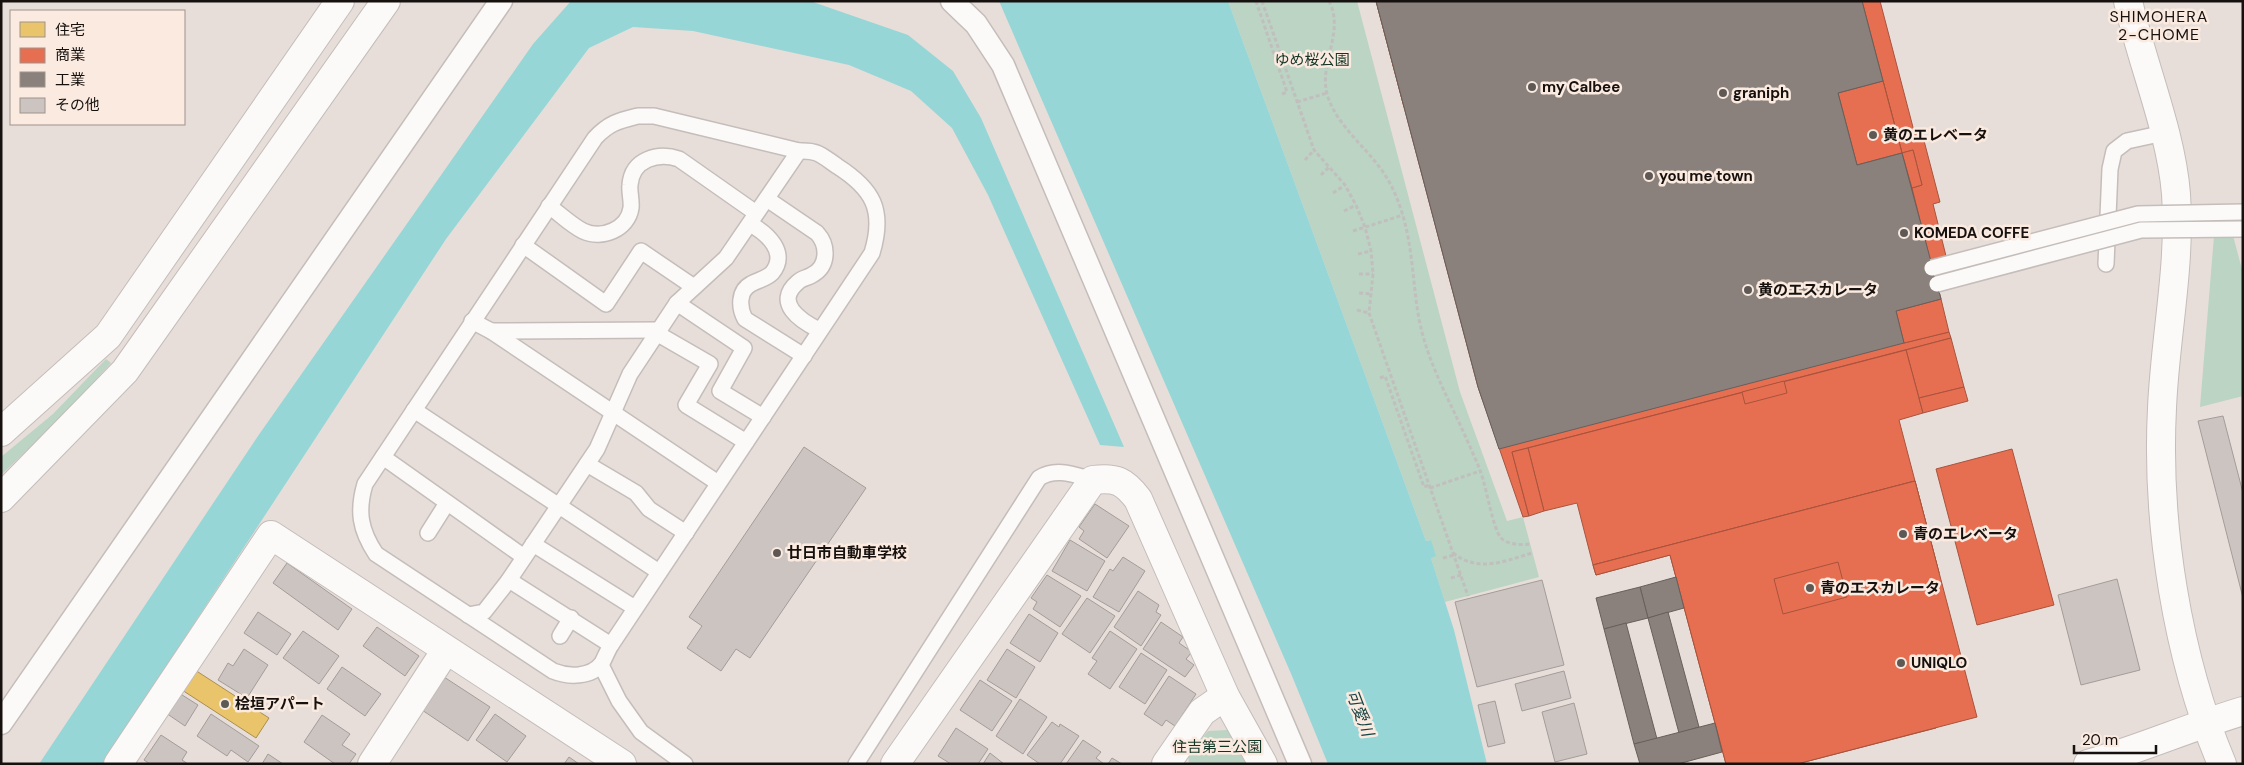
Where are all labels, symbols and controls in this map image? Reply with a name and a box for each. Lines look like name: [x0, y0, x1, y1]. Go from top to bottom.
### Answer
district label: SHIMOHERA 2-CHOME: [2110, 6, 2208, 45]
legend: [10, 10, 185, 125]
text: 住宅: [55, 20, 85, 40]
text: 商業: [55, 45, 85, 65]
park label: ゆめ桜公園: [1274, 50, 1350, 70]
text: 工業: [55, 70, 85, 90]
place label: my Calbee: [1542, 77, 1620, 97]
marker: my Calbee: [1526, 81, 1538, 93]
place label: graniph: [1733, 83, 1789, 103]
marker: graniph: [1717, 87, 1729, 99]
text: その他: [55, 95, 100, 115]
place label: 黄のエレベータ: [1883, 125, 1988, 145]
marker: 黄のエレベータ: [1867, 129, 1879, 141]
place label: you me town: [1659, 166, 1753, 186]
marker: you me town: [1643, 170, 1655, 182]
place label: KOMEDA COFFE: [1914, 223, 2029, 243]
marker: KOMEDA COFFE: [1898, 227, 1910, 239]
place label: 黄のエスカレータ: [1758, 280, 1878, 300]
marker: 黄のエスカレータ: [1742, 284, 1754, 296]
place label: 青のエレベータ: [1913, 524, 2018, 544]
marker: 青のエレベータ: [1897, 528, 1909, 540]
place label: 廿日市自動車学校: [787, 543, 907, 563]
marker: 廿日市自動車学校: [771, 547, 783, 559]
place label: 青のエスカレータ: [1820, 578, 1940, 598]
marker: 青のエスカレータ: [1804, 582, 1816, 594]
place label: UNIQLO: [1911, 653, 1967, 673]
marker: UNIQLO: [1895, 657, 1907, 669]
water label: 可愛川: [1342, 687, 1379, 741]
place label: 桧垣アパート: [235, 694, 325, 714]
marker: 桧垣アパート: [219, 698, 231, 710]
scale bar: [2074, 722, 2156, 754]
text: 20 m: [2082, 730, 2118, 750]
park label: 住吉第三公園: [1172, 737, 1262, 757]

